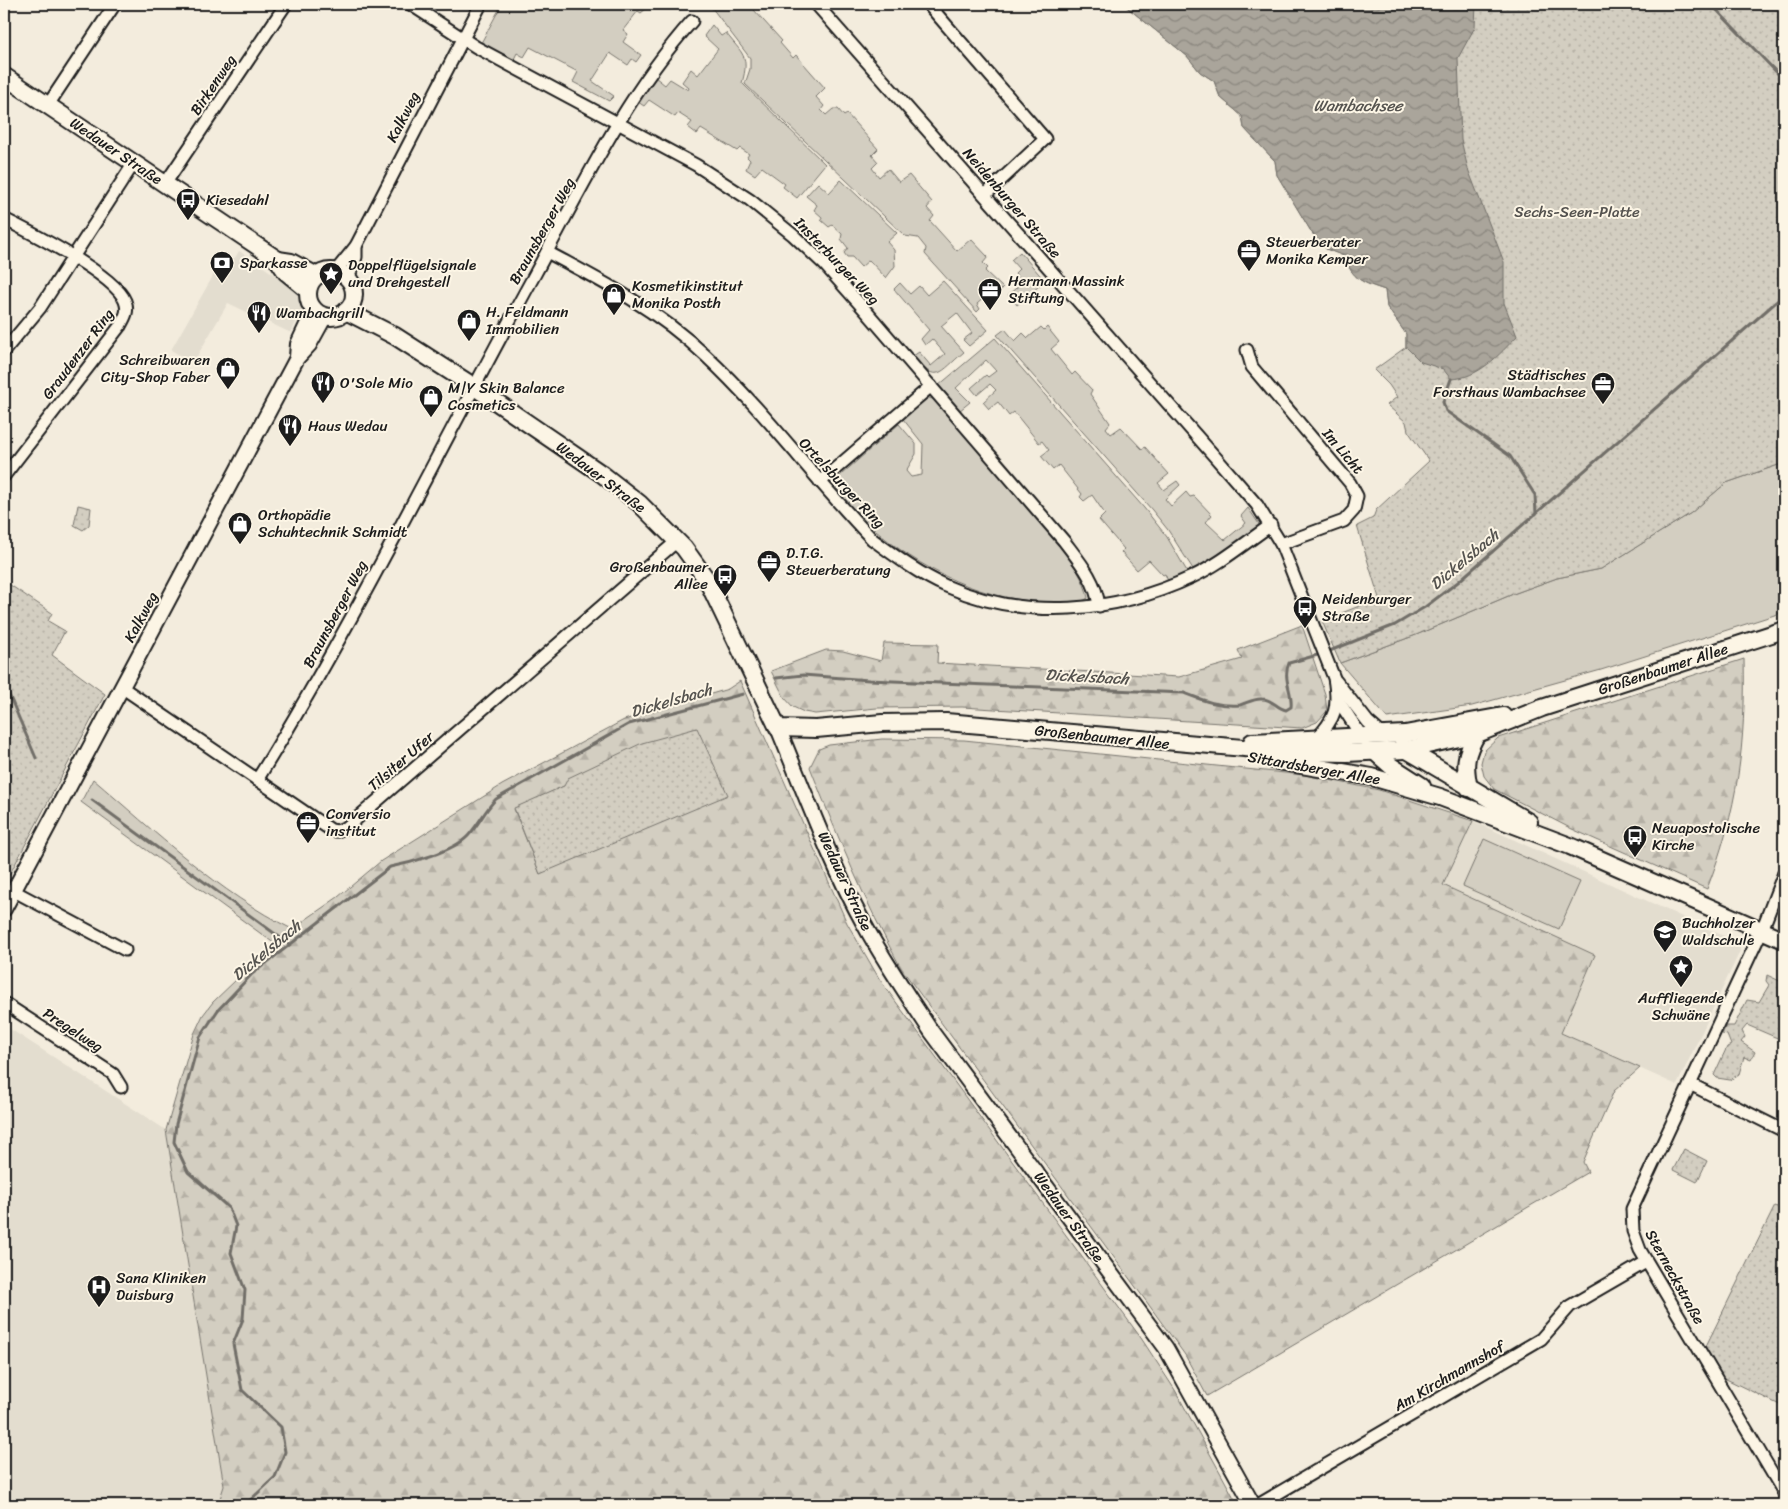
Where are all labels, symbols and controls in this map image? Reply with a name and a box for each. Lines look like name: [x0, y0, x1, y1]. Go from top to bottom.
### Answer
street label: Birkenweg: [183, 49, 243, 121]
street label: Kalkweg: [379, 86, 427, 147]
water label: Wambachsee: [1314, 91, 1404, 120]
street label: Wedauer Straße: [64, 110, 168, 192]
street label: Neidenburger Straße: [956, 141, 1068, 265]
street label: Braunsberger Weg: [502, 172, 582, 289]
bus stop icon: Kiesedahl: [175, 187, 201, 221]
place label: Kiesedahl: [206, 187, 269, 213]
park label: Sechs-Seen-Platte: [1514, 199, 1640, 225]
street label: Insterburger Weg: [787, 210, 886, 311]
place label: Steuerberater Monika Kemper: [1266, 229, 1368, 272]
office icon: Steuerberater Monika Kemper: [1236, 238, 1262, 272]
bank icon: Sparkasse: [209, 250, 235, 284]
place label: Sparkasse: [240, 250, 308, 276]
place label: Doppelflügelsignale und Drehgestell: [348, 252, 476, 295]
place icon: Doppelflügelsignale und Drehgestell: [318, 261, 344, 295]
place label: Hermann Massink Stiftung: [1008, 268, 1125, 311]
place label: Kosmetikinstitut Monika Posth: [632, 273, 744, 316]
office icon: Hermann Massink Stiftung: [977, 277, 1003, 311]
shop icon: Kosmetikinstitut Monika Posth: [601, 282, 627, 316]
place label: H. Feldmann Immobilien: [485, 299, 568, 342]
restaurant icon: Wambachgrill: [246, 300, 272, 334]
place label: Wambachgrill: [276, 300, 365, 326]
street label: Graudenzer Ring: [35, 303, 121, 405]
shop icon: H. Feldmann Immobilien: [456, 308, 482, 342]
place label: Schreibwaren City-Shop Faber: [101, 347, 211, 390]
shop icon: Schreibwaren City-Shop Faber: [215, 356, 241, 390]
place label: Städtisches Forsthaus Wambachsee: [1433, 362, 1586, 405]
restaurant icon: O'Sole Mio: [310, 370, 336, 404]
place label: O'Sole Mio: [340, 370, 413, 396]
office icon: Städtisches Forsthaus Wambachsee: [1590, 371, 1616, 405]
place label: M|Y Skin Balance Cosmetics: [448, 375, 565, 418]
shop icon: M|Y Skin Balance Cosmetics: [418, 384, 444, 418]
restaurant icon: Haus Wedau: [277, 413, 303, 447]
place label: Haus Wedau: [308, 413, 387, 439]
street label: Im Licht: [1315, 421, 1371, 481]
street label: Ortelsburger Ring: [792, 431, 892, 535]
street label: Wedauer Straße: [550, 434, 652, 520]
place label: Orthopädie Schuhtechnik Schmidt: [258, 502, 408, 545]
shop icon: Orthopädie Schuhtechnik Schmidt: [227, 511, 253, 545]
water label: Dickelsbach: [1423, 520, 1507, 597]
place label: D.T.G. Steuerberatung: [786, 540, 891, 583]
office icon: D.T.G. Steuerberatung: [756, 549, 782, 583]
place label: Großenbaumer Allee: [610, 554, 709, 597]
street label: Braunsberger Weg: [296, 555, 375, 673]
bus stop icon: Großenbaumer Allee: [712, 563, 738, 597]
street label: Kalkweg: [117, 586, 165, 647]
place label: Neidenburger Straße: [1322, 586, 1412, 629]
bus stop icon: Neidenburger Straße: [1292, 595, 1318, 629]
street label: Großenbaumer Allee: [1595, 636, 1732, 702]
water label: Dickelsbach: [1044, 660, 1131, 693]
water label: Dickelsbach: [627, 675, 717, 726]
street label: Großenbaumer Allee: [1033, 717, 1171, 757]
street label: Tilsiter Ufer: [362, 724, 441, 798]
street label: Sittardsberger Allee: [1246, 744, 1382, 792]
place label: Conversio institut: [326, 801, 391, 844]
office icon: Conversio institut: [295, 810, 321, 844]
place label: Neuapostolische Kirche: [1652, 815, 1760, 858]
bus stop icon: Neuapostolische Kirche: [1622, 824, 1648, 858]
street label: Wedauer Straße: [811, 827, 879, 935]
place label: Buchholzer Waldschule: [1682, 910, 1756, 953]
water label: Dickelsbach: [225, 911, 309, 988]
school or university icon: Buchholzer Waldschule: [1652, 919, 1678, 953]
place icon: Auffliegende Schwäne: [1668, 954, 1694, 988]
place label: Auffliegende Schwäne: [1637, 985, 1724, 1028]
street label: Pregelweg: [38, 1001, 109, 1060]
street label: Wedauer Straße: [1027, 1166, 1111, 1268]
street label: Sterneckstraße: [1638, 1225, 1712, 1330]
place label: Sana Kliniken Duisburg: [116, 1265, 206, 1308]
hospital icon: Sana Kliniken Duisburg: [86, 1274, 112, 1308]
street label: Am Kirchmannshof: [1388, 1333, 1511, 1419]

